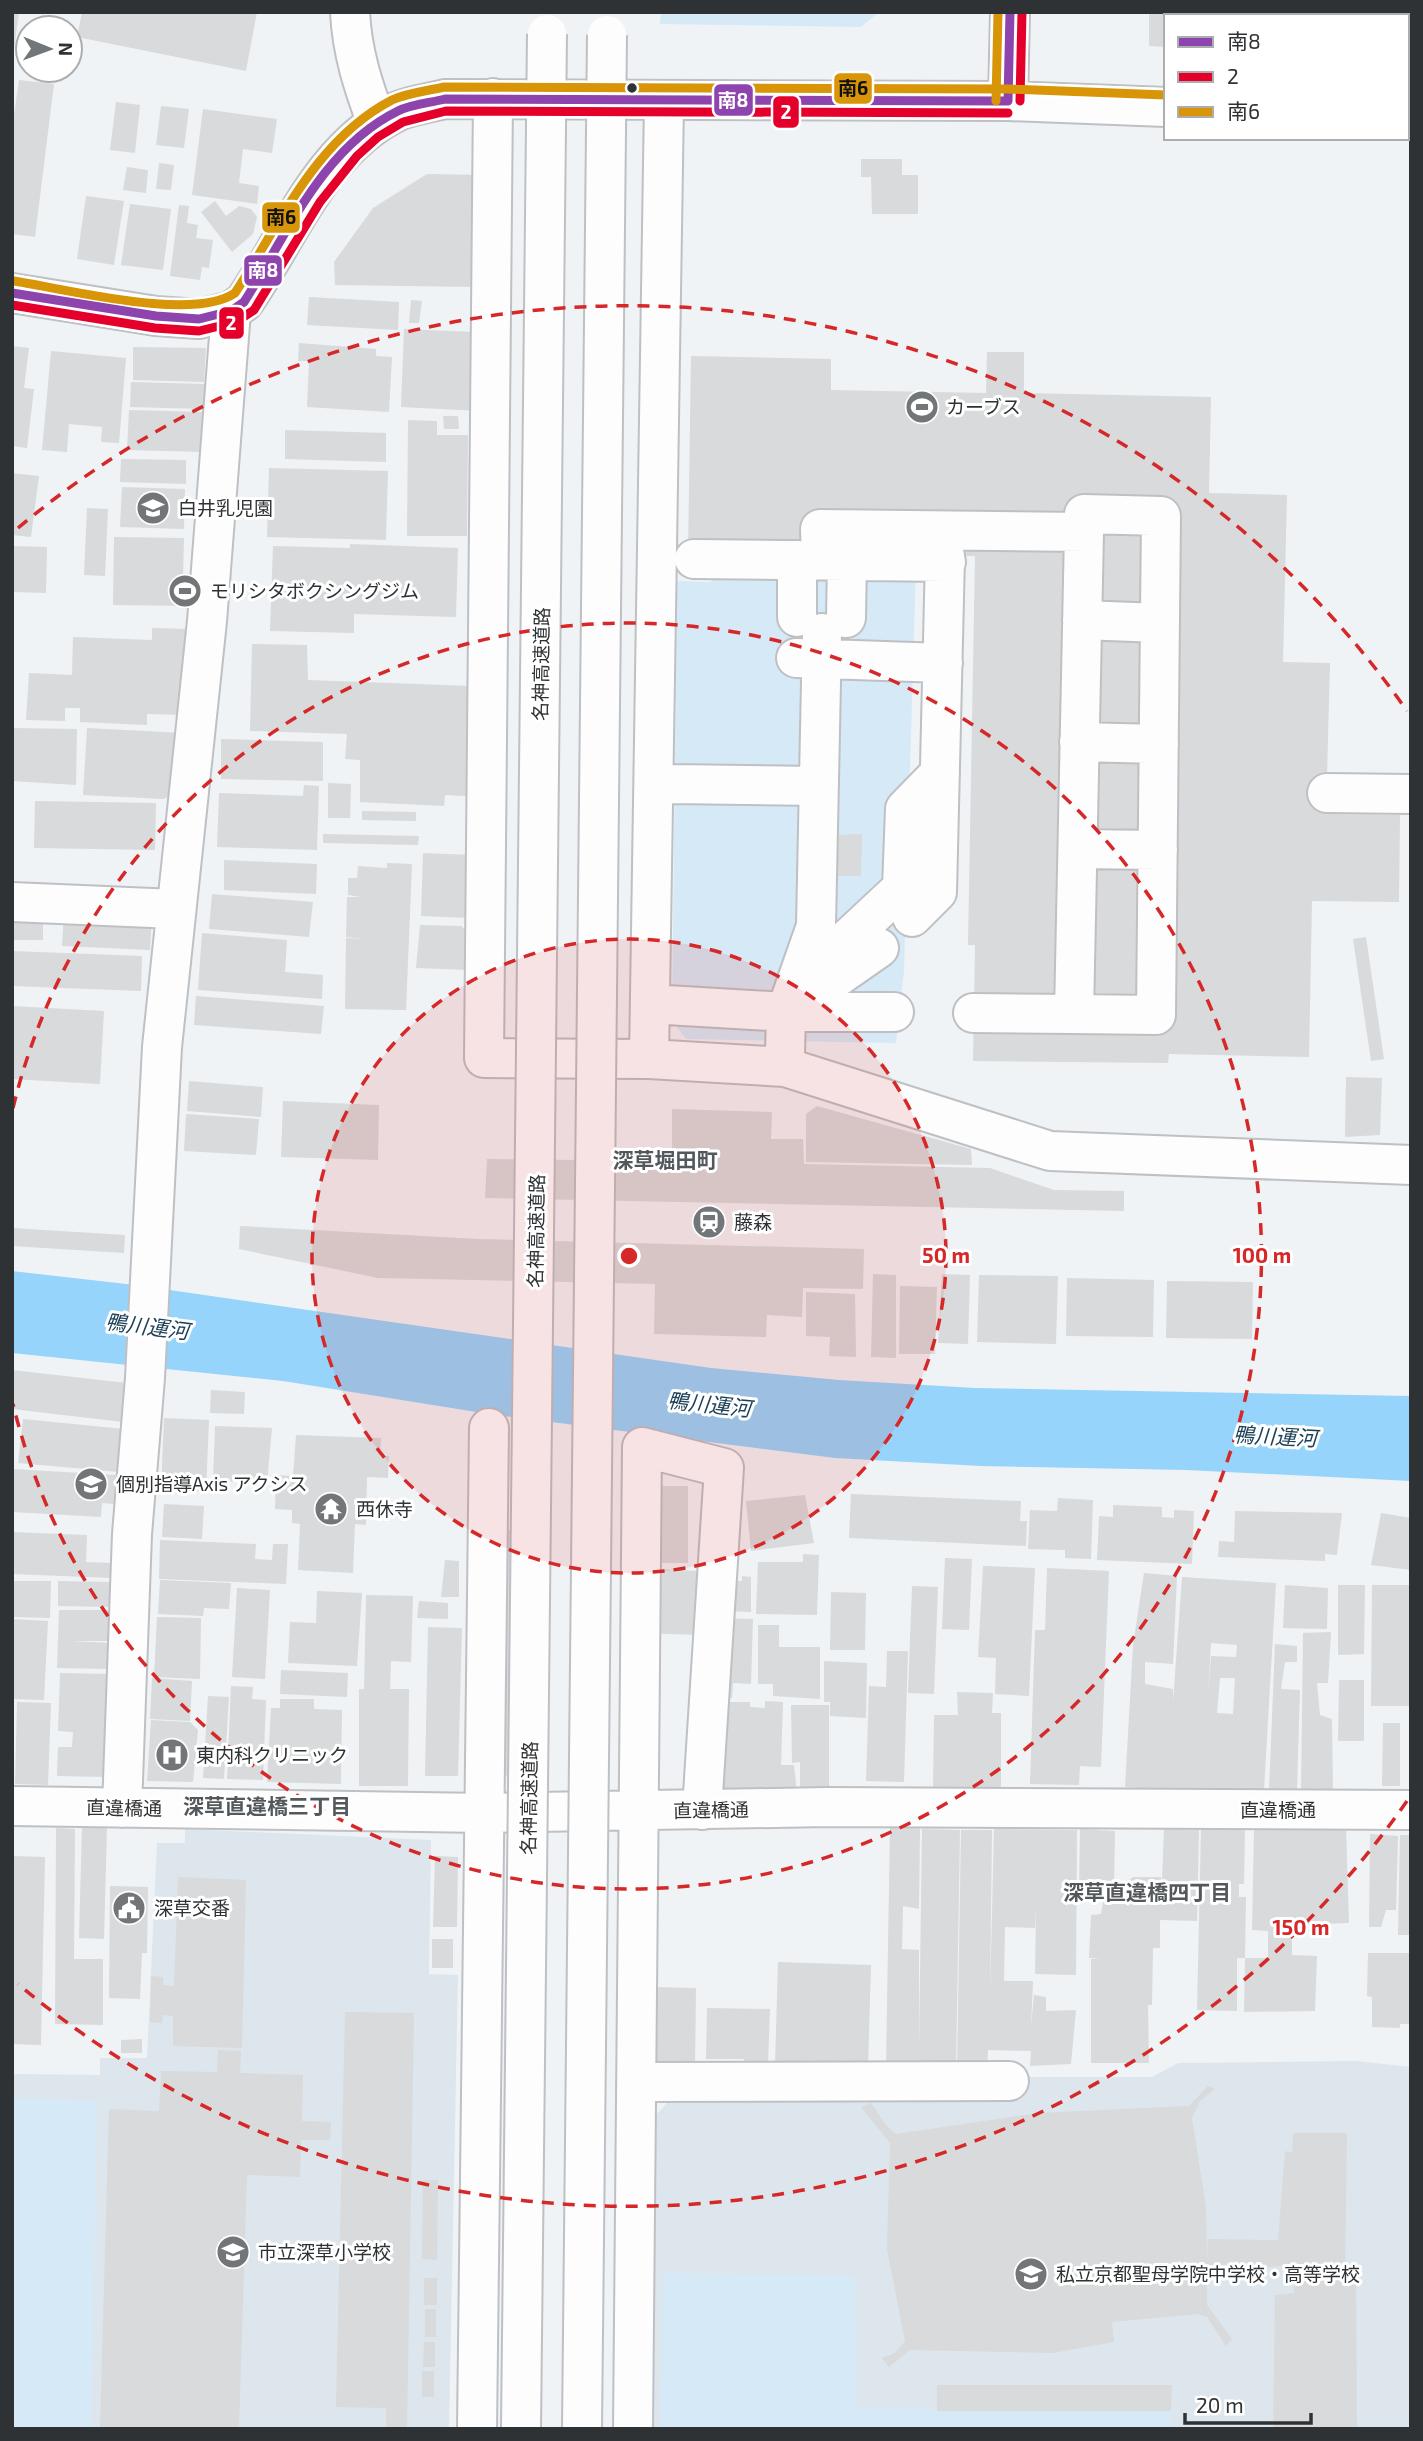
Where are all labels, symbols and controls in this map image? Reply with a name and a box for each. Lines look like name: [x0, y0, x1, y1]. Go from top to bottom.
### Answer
north arrow: [14, 14, 84, 84]
legend: [1164, 14, 1409, 140]
text: 南8: [1227, 28, 1261, 53]
text: N: [55, 42, 78, 56]
text: 2: [1227, 63, 1239, 88]
line badge: 南6: [833, 72, 873, 105]
text: 南6: [838, 76, 868, 99]
unlabelled marker: [625, 81, 639, 95]
line badge: 南8: [713, 83, 754, 117]
text: 南8: [718, 88, 748, 111]
line badge: 2: [772, 95, 800, 129]
text: 南6: [1227, 98, 1260, 123]
text: 2: [780, 100, 792, 123]
line badge: 南6: [261, 201, 301, 234]
text: 南6: [266, 205, 296, 228]
line badge: 南8: [243, 254, 283, 287]
text: 南8: [248, 258, 278, 281]
line badge: 2: [218, 306, 245, 340]
text: 2: [225, 311, 237, 334]
sports icon: カーブス: [903, 388, 941, 426]
place label: カーブス: [946, 395, 1021, 418]
school or university icon: 白井乳児園: [134, 489, 172, 527]
place label: 白井乳児園: [178, 496, 273, 519]
sports icon: モリシタボクシングジム: [166, 572, 204, 610]
place label: モリシタボクシングジム: [210, 579, 419, 602]
street label: 名神高速道路: [528, 607, 553, 721]
district label: 深草堀田町: [613, 1147, 718, 1172]
street label: 名神高速道路: [523, 1174, 548, 1288]
station icon: 藤森: [690, 1203, 728, 1241]
place label: 藤森: [734, 1210, 772, 1233]
text: 50 m: [922, 1242, 970, 1267]
text: 100 m: [1233, 1242, 1291, 1267]
centre of rings: [617, 1244, 641, 1268]
water label: 鴨川運河: [104, 1308, 194, 1344]
water label: 鴨川運河: [666, 1387, 756, 1421]
water label: 鴨川運河: [1232, 1421, 1322, 1450]
school or university icon: 個別指導Axis アクシス: [72, 1465, 110, 1503]
place label: 個別指導Axis アクシス: [116, 1472, 308, 1495]
temple icon: 西休寺: [312, 1490, 350, 1528]
place label: 西休寺: [356, 1497, 413, 1520]
hospital icon: 東内科クリニック: [153, 1736, 191, 1774]
street label: 名神高速道路: [516, 1741, 541, 1855]
place label: 東内科クリニック: [196, 1743, 348, 1766]
district label: 深草直違橋三丁目: [183, 1793, 351, 1818]
street label: 直違橋通: [86, 1795, 162, 1820]
street label: 直違橋通: [673, 1797, 749, 1822]
street label: 直違橋通: [1240, 1798, 1316, 1821]
district label: 深草直違橋四丁目: [1063, 1879, 1231, 1904]
public building icon: 深草交番: [110, 1889, 148, 1927]
place label: 深草交番: [154, 1896, 230, 1919]
text: 150 m: [1273, 1914, 1329, 1939]
school or university icon: 市立深草小学校: [214, 2233, 252, 2271]
place label: 市立深草小学校: [258, 2240, 391, 2263]
school or university icon: 私立京都聖母学院中学校・高等学校: [1012, 2255, 1050, 2293]
place label: 私立京都聖母学院中学校・高等学校: [1056, 2262, 1360, 2285]
scale bar: [1185, 2382, 1311, 2426]
text: 20 m: [1196, 2392, 1244, 2417]

